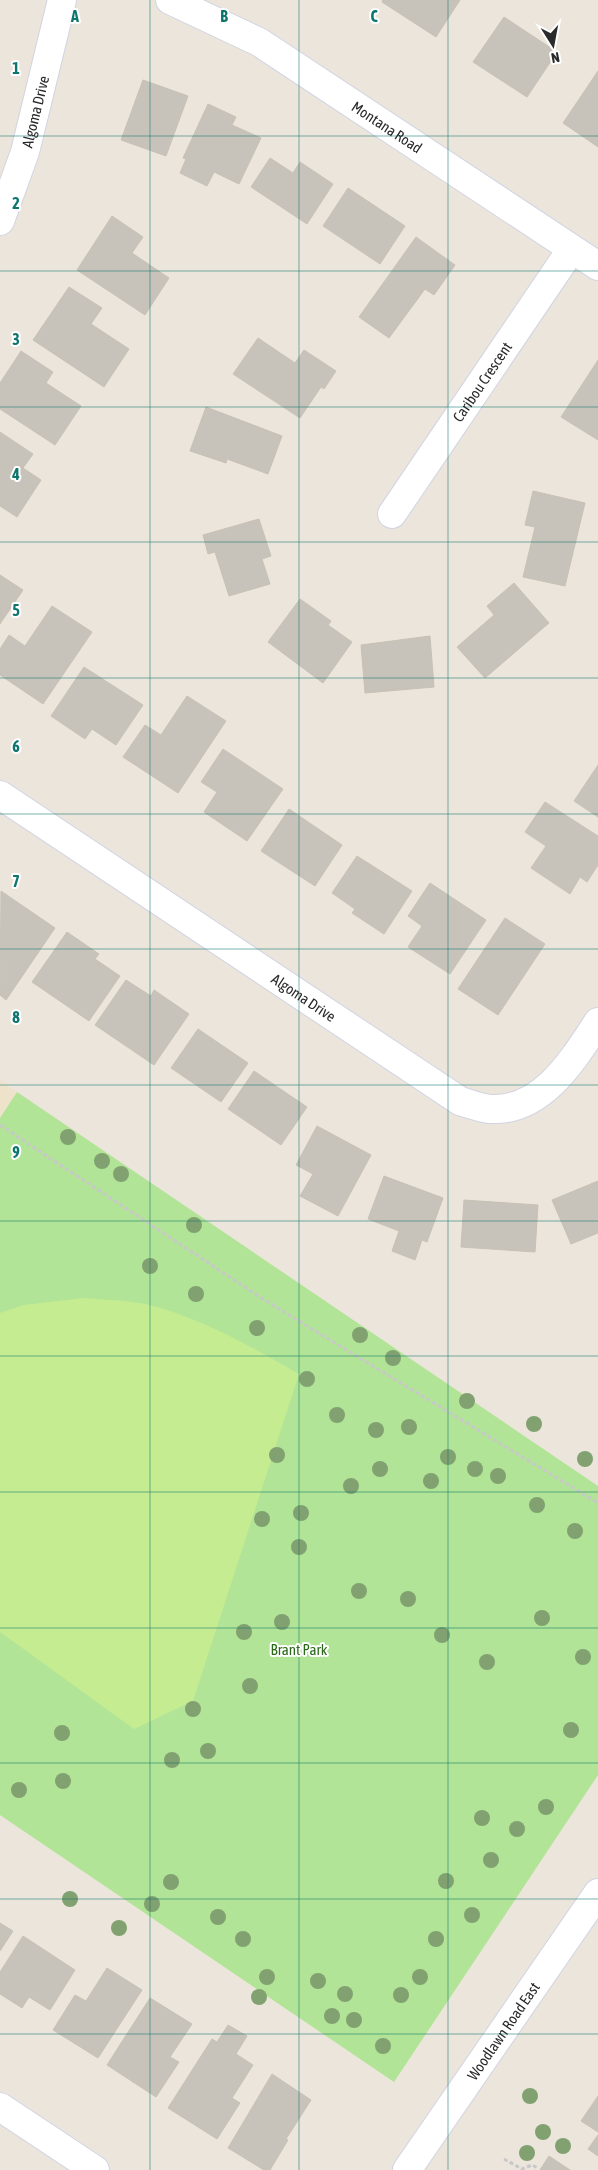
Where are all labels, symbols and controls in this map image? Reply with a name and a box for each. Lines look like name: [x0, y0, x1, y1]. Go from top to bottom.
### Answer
text: A: [70, 7, 79, 25]
text: B: [220, 7, 228, 25]
text: C: [370, 7, 378, 25]
north arrow: [528, 20, 578, 70]
text: N: [550, 49, 561, 66]
text: 1: [12, 59, 20, 77]
street label: Algoma Drive: [18, 74, 52, 149]
street label: Montana Road: [349, 97, 426, 156]
text: 2: [12, 194, 20, 212]
text: 3: [12, 330, 20, 348]
street label: Caribou Crescent: [449, 339, 515, 425]
text: 4: [11, 465, 20, 483]
text: 5: [12, 601, 20, 619]
text: 6: [12, 737, 20, 755]
text: 7: [12, 872, 20, 890]
street label: Algoma Drive: [269, 970, 339, 1025]
text: 8: [12, 1008, 20, 1026]
text: 9: [12, 1143, 20, 1161]
park label: Brant Park: [271, 1641, 328, 1658]
street label: Woodlawn Road East: [463, 1979, 542, 2083]

